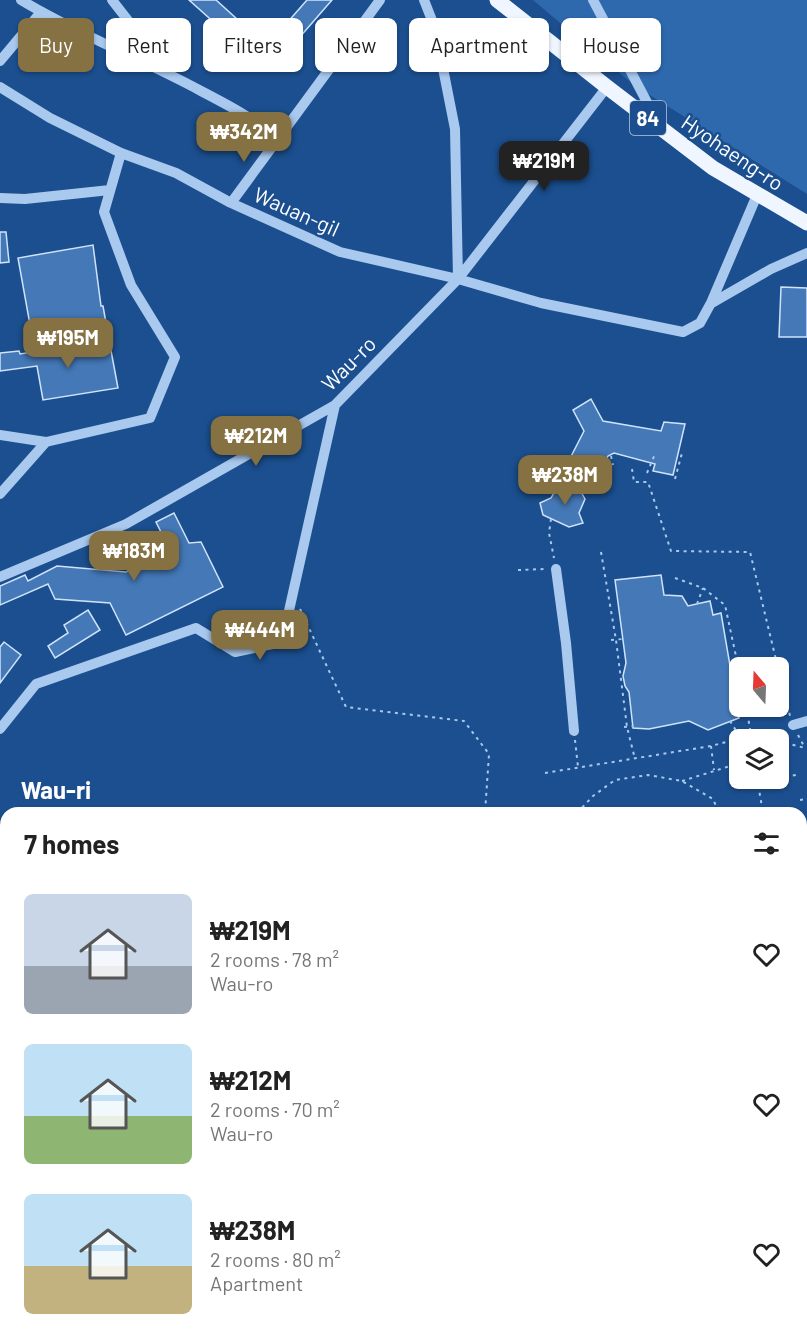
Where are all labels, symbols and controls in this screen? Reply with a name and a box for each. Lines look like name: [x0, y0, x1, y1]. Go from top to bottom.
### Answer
chip: Buy: [18, 18, 94, 72]
chip: Rent: [106, 18, 191, 72]
chip: Filters: [203, 18, 303, 72]
chip: New: [315, 18, 397, 72]
chip: Apartment: [409, 18, 549, 72]
chip: House: [561, 18, 661, 72]
road number: 84: [630, 101, 666, 135]
street label: Hyohaeng-ro: [677, 109, 789, 195]
pin: ₩342M: [202, 112, 286, 163]
text: ₩342M: [210, 119, 278, 143]
pin: ₩219M: [502, 141, 586, 192]
text: ₩219M: [513, 148, 575, 172]
street label: Wauan-gil: [250, 181, 344, 241]
pin: ₩195M: [26, 318, 110, 369]
text: ₩195M: [37, 325, 99, 349]
street label: Wau-ro: [316, 331, 380, 395]
pin: ₩212M: [214, 416, 298, 467]
text: ₩212M: [225, 423, 287, 447]
pin: ₩238M: [523, 455, 607, 506]
text: ₩238M: [532, 462, 598, 486]
pin: ₩183M: [92, 531, 176, 582]
text: ₩183M: [103, 538, 165, 562]
pin: ₩444M: [218, 610, 302, 661]
text: ₩444M: [225, 617, 295, 641]
north arrow: [729, 657, 789, 717]
map controls: [729, 657, 789, 789]
button: layers: [729, 729, 789, 789]
district label: Wau-ri: [21, 775, 91, 804]
icon: filters: [750, 827, 783, 860]
text: 7 homes: [24, 828, 119, 859]
text: ₩219M: [210, 914, 291, 945]
icon: home: [72, 918, 144, 990]
icon: heart: [750, 938, 783, 971]
text: 2 rooms · 78 m²: [210, 947, 339, 971]
text: Wau-ro: [210, 971, 274, 995]
text: ₩212M: [210, 1064, 291, 1095]
icon: home: [72, 1068, 144, 1140]
icon: heart: [750, 1088, 783, 1121]
text: 2 rooms · 70 m²: [210, 1097, 340, 1121]
text: Wau-ro: [210, 1121, 274, 1145]
text: ₩238M: [210, 1214, 295, 1245]
icon: home: [72, 1218, 144, 1290]
icon: heart: [750, 1238, 783, 1271]
text: 2 rooms · 80 m²: [210, 1247, 341, 1271]
text: Apartment: [210, 1271, 303, 1295]

